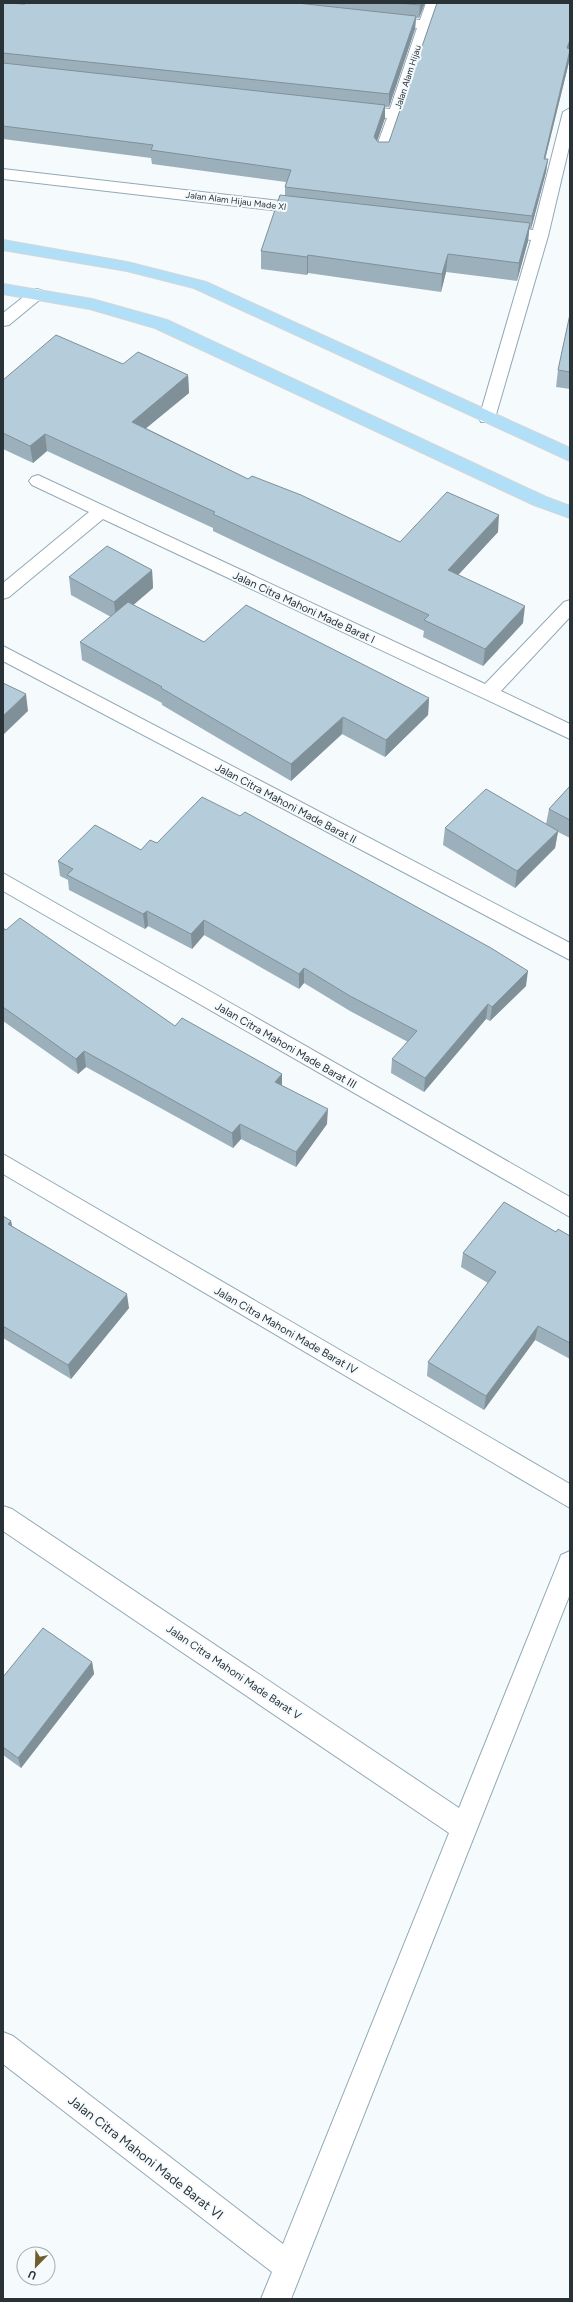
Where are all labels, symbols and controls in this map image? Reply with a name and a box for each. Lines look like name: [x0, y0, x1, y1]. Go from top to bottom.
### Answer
street label: Jalan Alam Hijau: [392, 44, 423, 110]
street label: Jalan Alam Hijau Made XI: [185, 189, 287, 212]
street label: Jalan Citra Mahoni Made Barat I: [231, 569, 377, 646]
street label: Jalan Citra Mahoni Made Barat II: [213, 761, 359, 846]
street label: Jalan Citra Mahoni Made Barat III: [213, 999, 359, 1091]
street label: Jalan Citra Mahoni Made Barat IV: [212, 1284, 360, 1377]
street label: Jalan Citra Mahoni Made Barat V: [164, 1622, 304, 1723]
street label: Jalan Citra Mahoni Made Barat VI: [65, 2092, 226, 2223]
north arrow: [16, 2246, 56, 2286]
text: U: [26, 2267, 38, 2282]

